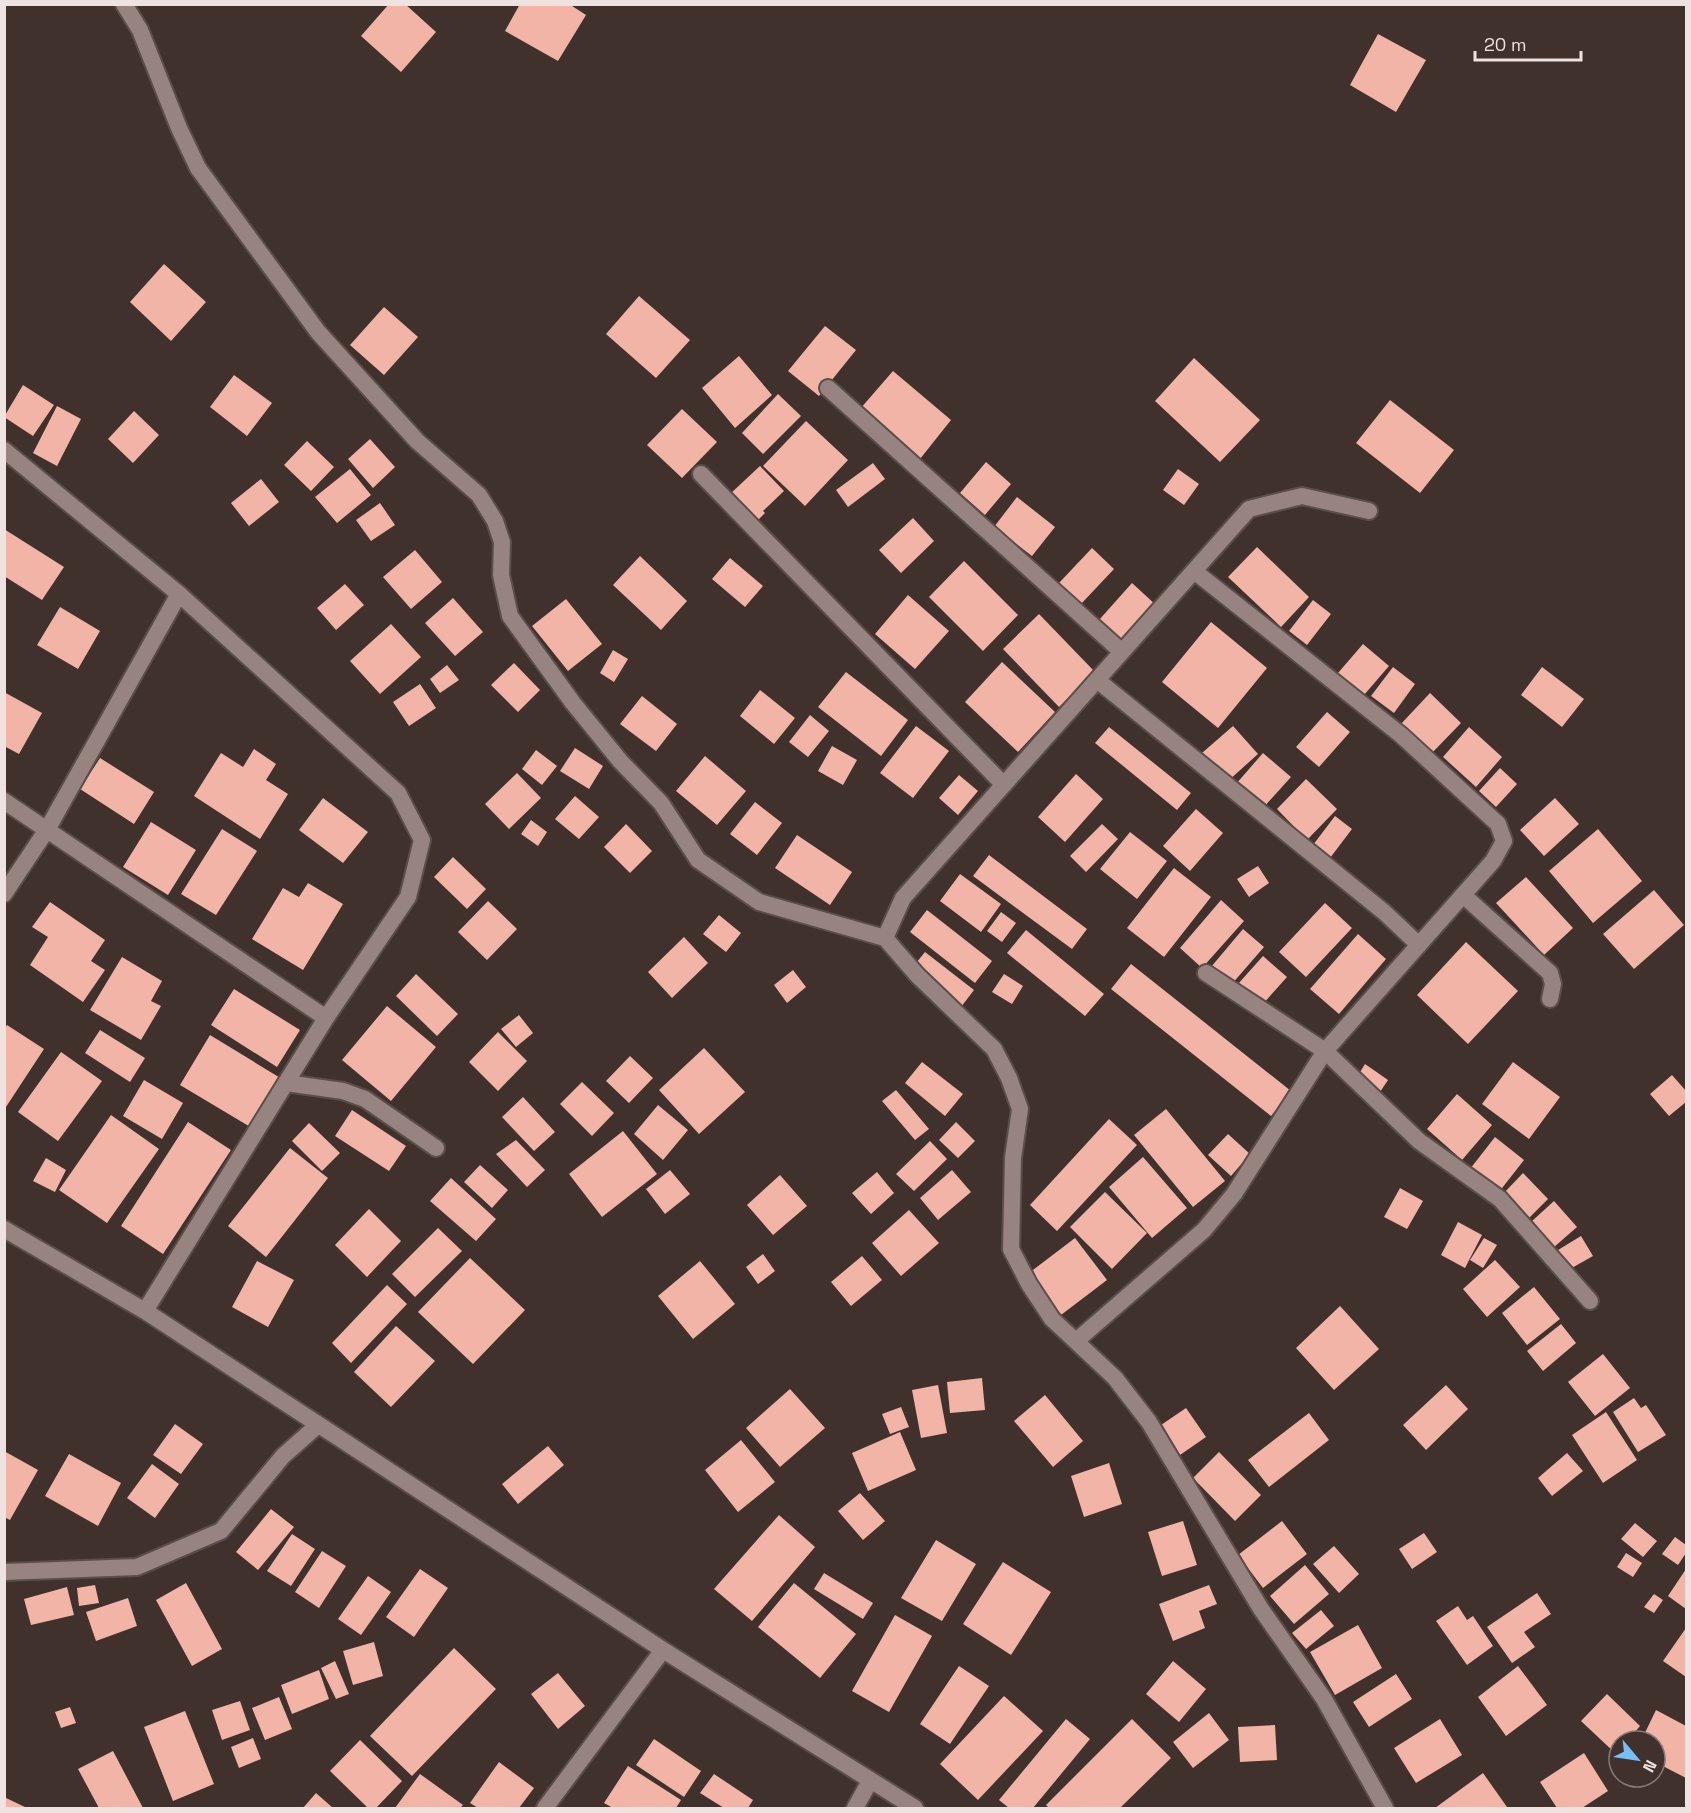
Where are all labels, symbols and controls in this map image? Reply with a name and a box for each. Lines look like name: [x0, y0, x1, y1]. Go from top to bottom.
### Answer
scale bar: [1475, 24, 1582, 62]
text: 20 m: [1484, 33, 1527, 56]
north arrow: [1607, 1729, 1667, 1789]
text: N: [1638, 1756, 1661, 1776]

